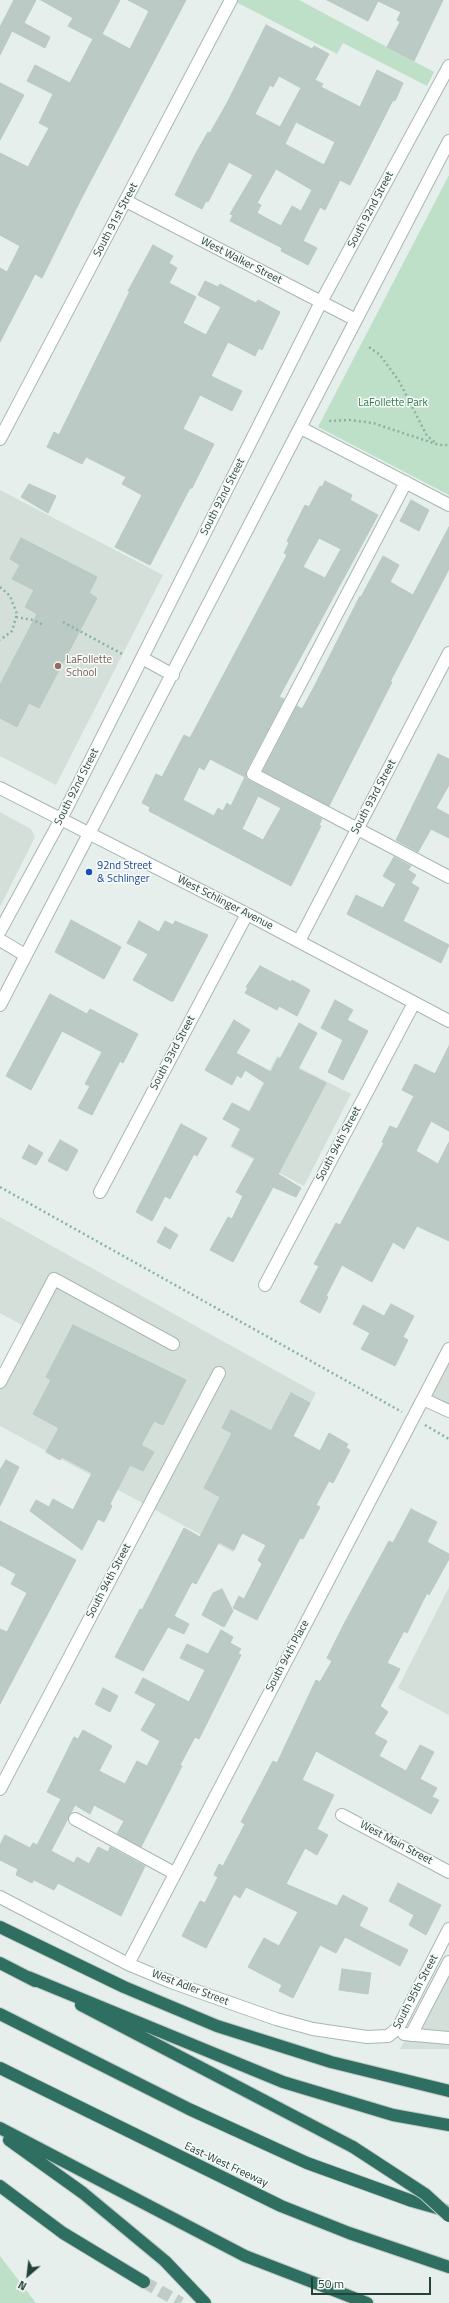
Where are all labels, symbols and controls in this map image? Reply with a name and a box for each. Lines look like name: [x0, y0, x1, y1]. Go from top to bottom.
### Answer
street label: South 92nd Street: [345, 170, 397, 250]
street label: South 91st Street: [91, 181, 141, 259]
street label: West Walker Street: [198, 235, 284, 287]
park label: LaFollette Park: [358, 396, 428, 410]
street label: South 92nd Street: [198, 456, 248, 538]
place label: LaFollette School: [66, 653, 112, 679]
marker: LaFollette School: [53, 661, 63, 671]
street label: South 92nd Street: [52, 746, 102, 828]
street label: South 93rd Street: [349, 758, 399, 836]
place label: 92nd Street & Schlinger: [97, 859, 152, 885]
marker: 92nd Street & Schlinger: [84, 867, 94, 877]
street label: West Schlinger Avenue: [175, 873, 275, 933]
street label: South 93rd Street: [148, 1014, 198, 1092]
street label: South 94th Street: [314, 1104, 364, 1184]
street label: South 94th Street: [84, 1541, 134, 1621]
street label: South 94th Place: [264, 1618, 312, 1694]
street label: West Main Street: [357, 1818, 435, 1868]
street label: South 95th Street: [391, 1952, 441, 2032]
street label: West Adler Street: [150, 1967, 230, 2009]
street label: East-West Freeway: [182, 2140, 270, 2190]
north arrow: [8, 2255, 48, 2295]
scale bar: [313, 2269, 433, 2295]
text: 50 m: [318, 2274, 344, 2293]
text: N: [15, 2277, 29, 2294]

